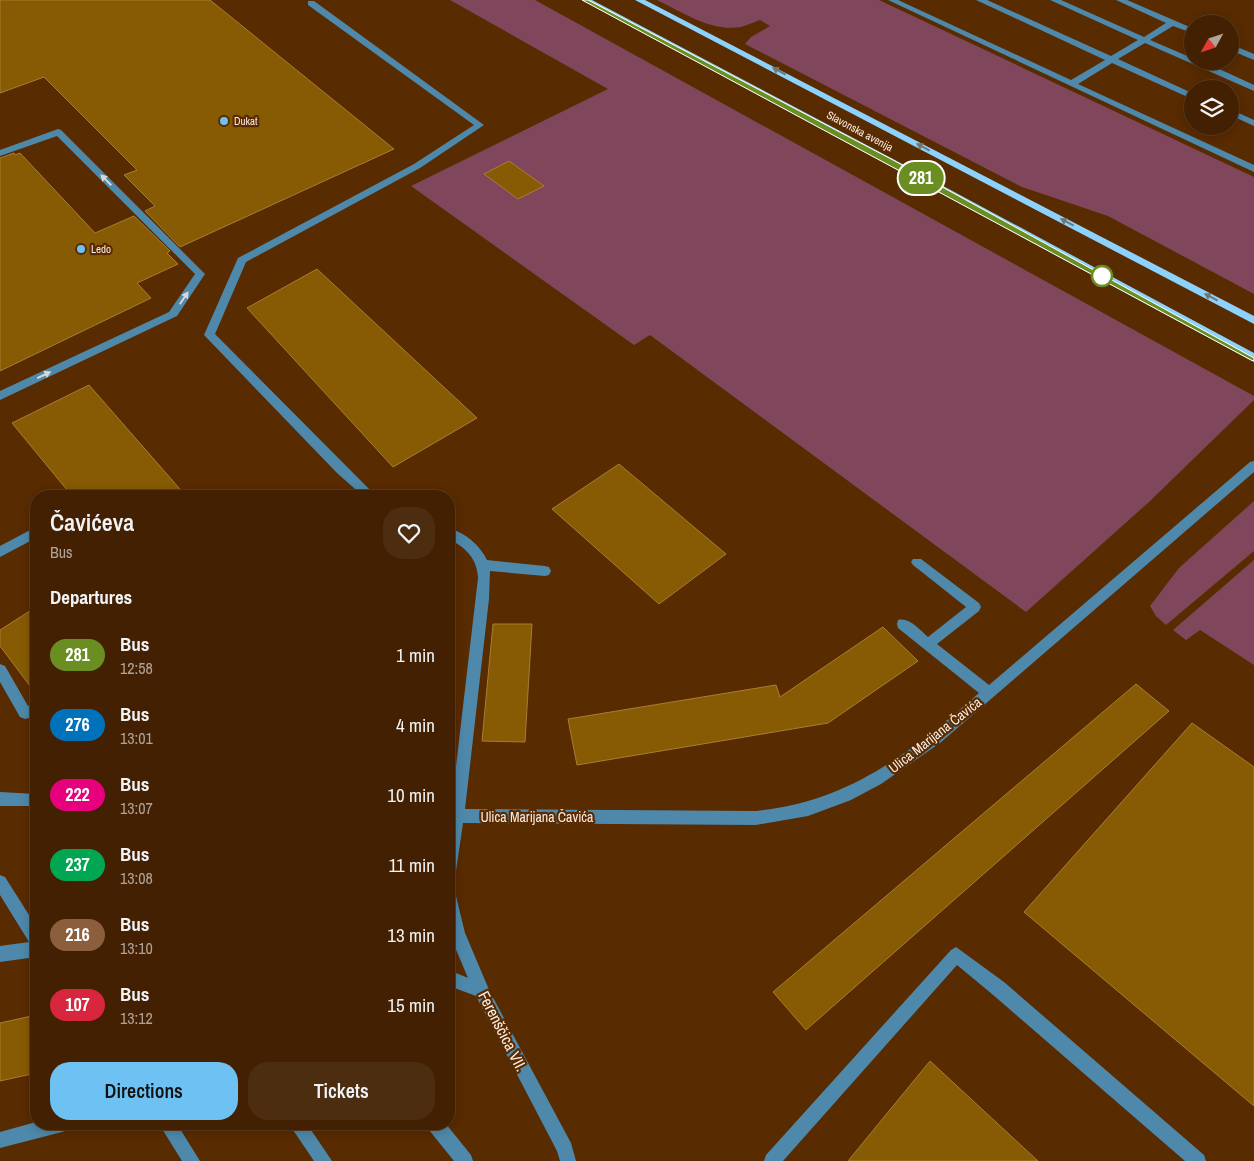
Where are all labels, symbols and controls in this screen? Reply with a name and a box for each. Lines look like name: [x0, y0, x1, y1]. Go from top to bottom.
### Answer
north arrow: [1184, 15, 1239, 70]
map controls: [1184, 15, 1239, 135]
one-way arrow: [772, 67, 786, 75]
button: layers: [1184, 80, 1239, 135]
street label: Slavonska avenija: [824, 108, 896, 154]
place label: Dukat: [234, 114, 258, 128]
marker: Dukat: [218, 115, 230, 127]
one-way arrow: [916, 143, 930, 151]
line badge: 281: [892, 162, 950, 194]
text: 281: [909, 165, 933, 190]
one-way arrow: [100, 174, 112, 186]
one-way arrow: [1060, 218, 1074, 226]
place label: Ledo: [91, 242, 111, 256]
marker: Ledo: [75, 243, 87, 255]
unlabelled marker: [1091, 265, 1113, 287]
one-way arrow: [179, 291, 189, 305]
one-way arrow: [1204, 293, 1218, 301]
one-way arrow: [37, 371, 51, 379]
text: Čavićeva: [50, 506, 134, 538]
button: heart: [383, 507, 435, 559]
text: Bus: [50, 541, 73, 563]
text: Departures: [50, 584, 132, 610]
text: Bus: [120, 631, 149, 657]
text: 281: [65, 642, 90, 667]
text: 1 min: [396, 642, 435, 668]
text: 12:58: [120, 657, 153, 679]
street label: Ulica Marijana Čavića: [885, 693, 986, 777]
text: Bus: [120, 701, 149, 727]
text: 276: [65, 712, 90, 737]
text: 4 min: [396, 712, 435, 738]
text: 13:01: [120, 727, 153, 749]
text: Bus: [120, 771, 149, 797]
text: 222: [65, 782, 90, 807]
text: 10 min: [387, 782, 435, 808]
text: 13:07: [120, 797, 153, 819]
street label: Ulica Marijana Čavića: [481, 808, 594, 826]
text: Bus: [120, 841, 149, 867]
text: 237: [65, 852, 90, 877]
text: 11 min: [389, 852, 435, 878]
text: 13:08: [120, 867, 153, 889]
text: Bus: [120, 911, 149, 937]
text: 216: [65, 922, 90, 947]
text: 13 min: [387, 922, 435, 948]
text: 13:10: [120, 937, 153, 959]
text: Bus: [120, 981, 149, 1007]
street label: Ferenščica VII.: [473, 987, 533, 1075]
text: 107: [65, 992, 90, 1017]
text: 15 min: [387, 992, 435, 1018]
text: 13:12: [120, 1007, 153, 1029]
button: Directions: [50, 1062, 238, 1120]
button: Tickets: [248, 1062, 435, 1120]

